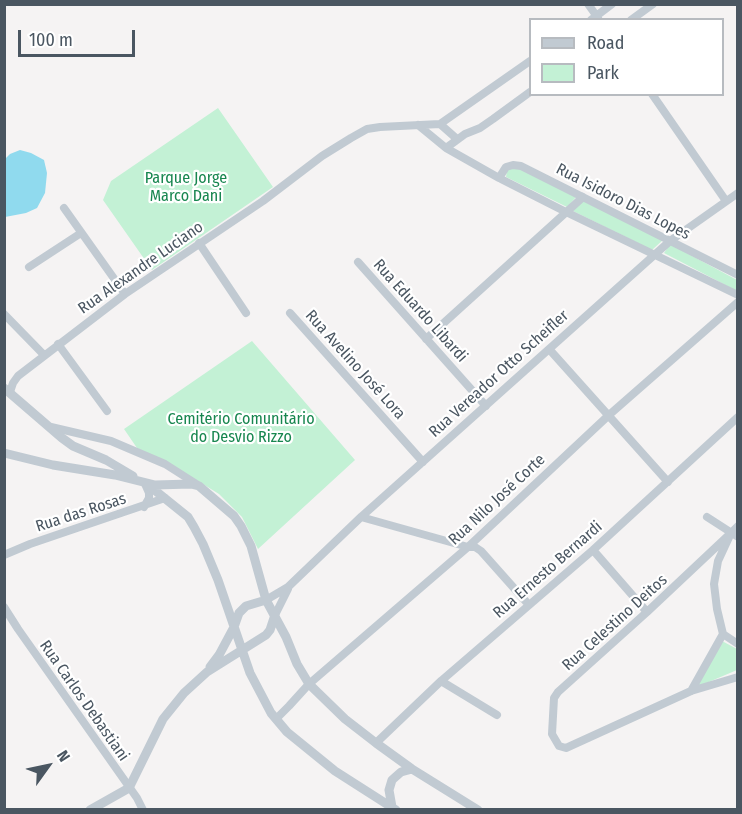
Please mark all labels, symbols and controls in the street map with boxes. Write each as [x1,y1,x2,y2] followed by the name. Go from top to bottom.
[21,18,138,56] scale bar
[529,18,724,96] legend
[29,29,73,51] text: 100 m
[587,32,624,54] text: Road
[587,62,619,84] text: Park
[553,160,693,244] street label: Rua Isidoro Dias Lopes
[145,169,227,207] park label: Parque Jorge Marco Dani
[75,218,207,318] street label: Rua Alexandre Luciano
[369,256,471,366] street label: Rua Eduardo Libardi
[301,306,409,424] street label: Rua Avelino José Lora
[425,306,573,442] street label: Rua Vereador Otto Scheifler
[167,410,315,448] park label: Cemitério Comunitário do Desvio Rizzo
[445,450,549,550] street label: Rua Nilo José Corte
[33,489,129,537] street label: Rua das Rosas
[490,517,606,623] street label: Rua Ernesto Bernardi
[559,571,671,675] street label: Rua Celestino Deitos
[35,637,133,765] street label: Rua Carlos Debastiani
[18,736,78,796] north arrow
[53,747,74,765] text: N

